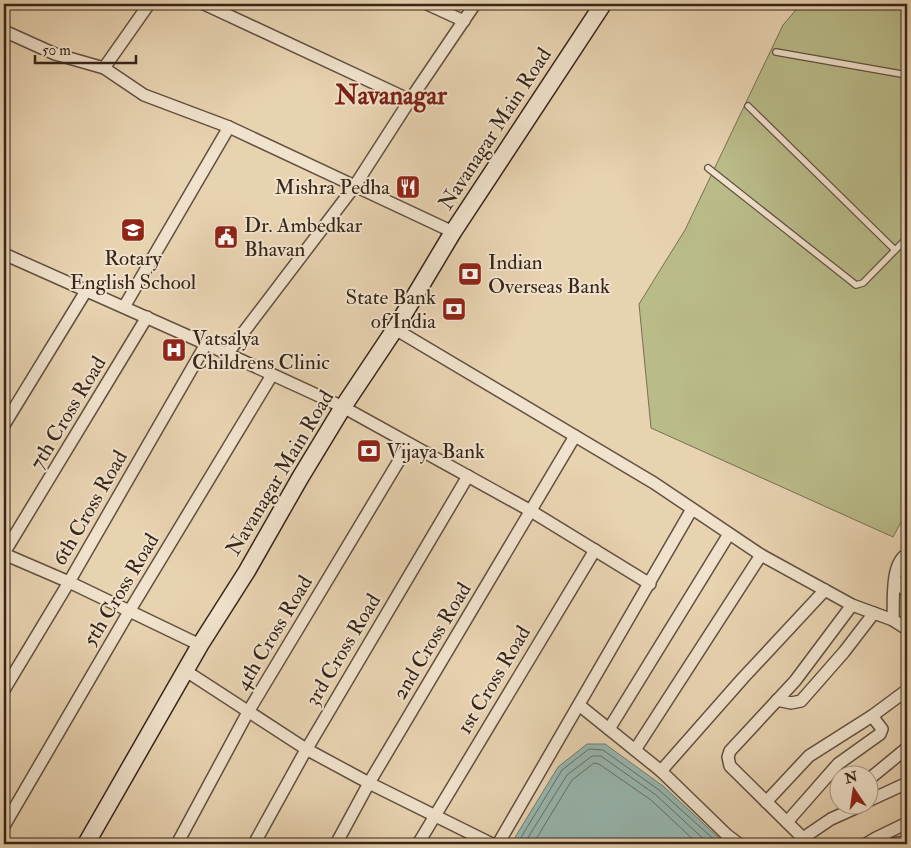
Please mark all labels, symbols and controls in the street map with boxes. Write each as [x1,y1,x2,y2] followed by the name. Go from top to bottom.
[35,32,136,64] scale bar
[42,41,71,60] text: 50 m
[432,42,558,215] street label: Navanagar Main Road
[334,80,447,113] district label: Navanagar
[275,174,390,201] place label: Mishra Pedha
[395,174,421,200] restaurant icon: Mishra Pedha
[244,212,363,263] place label: Dr. Ambedkar Bhavan
[120,217,146,243] school or university icon: Rotary English School
[213,224,239,250] public building icon: Dr. Ambedkar Bhavan
[70,245,197,296] place label: Rotary English School
[488,249,610,300] place label: Indian Overseas Bank
[457,261,483,287] bank icon: Indian Overseas Bank
[346,284,436,335] place label: State Bank of India
[441,296,467,322] bank icon: State Bank of India
[192,325,330,376] place label: Vatsalya Childrens Clinic
[161,337,187,363] hospital icon: Vatsalya Childrens Clinic
[24,351,113,475] street label: 7th Cross Road
[220,385,340,561] street label: Navanagar Main Road
[356,438,382,464] bank icon: Vijaya Bank
[386,438,485,465] place label: Vijaya Bank
[46,445,134,570] street label: 6th Cross Road
[77,528,166,651] street label: 5th Cross Road
[229,570,319,695] street label: 4th Cross Road
[386,577,478,704] street label: 2nd Cross Road
[299,588,387,711] street label: 3rd Cross Road
[451,620,537,739] street label: 1st Cross Road
[828,766,878,816] north arrow
[842,768,860,788] text: N

